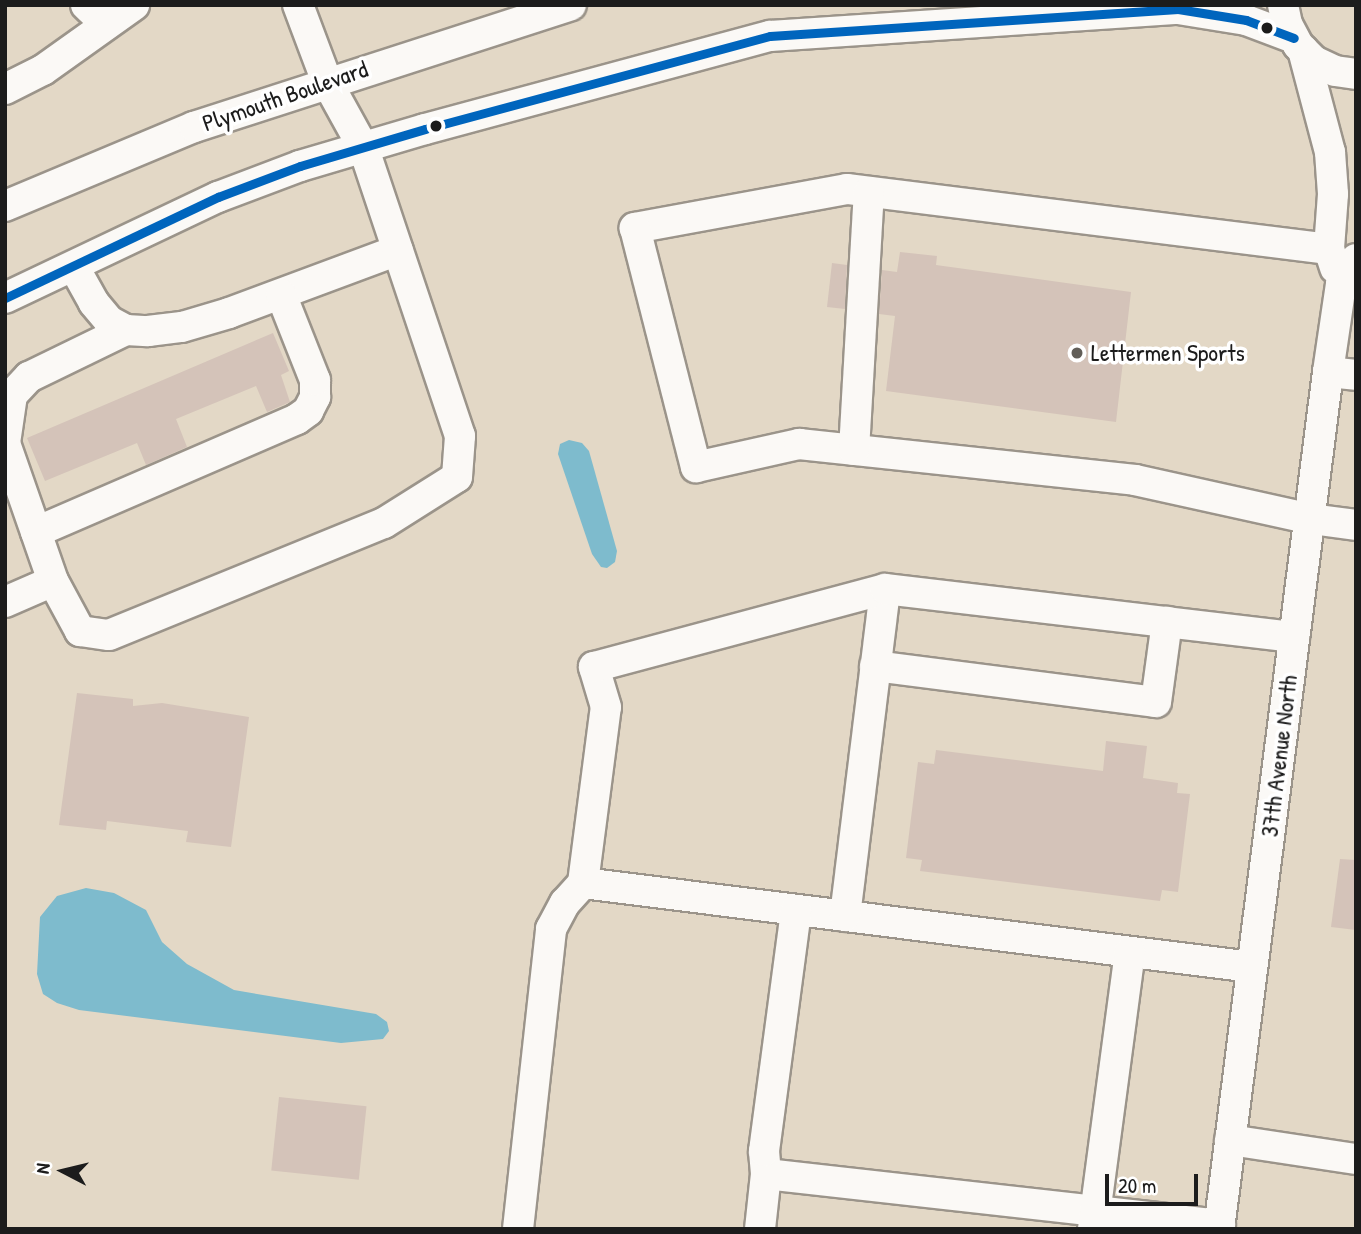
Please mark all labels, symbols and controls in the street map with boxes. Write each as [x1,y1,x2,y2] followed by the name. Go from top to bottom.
[1260,21,1274,35] unlabelled marker
[199,54,371,138] street label: Plymouth Boulevard
[429,119,443,133] unlabelled marker
[1091,339,1245,367] place label: Lettermen Sports
[1069,345,1085,361] marker: Lettermen Sports
[1255,673,1303,839] street label: 37th Avenue North
[28,1136,98,1206] north arrow
[1109,1160,1202,1204] scale bar
[29,1162,56,1175] text: N
[1118,1171,1156,1200] text: 20 m

